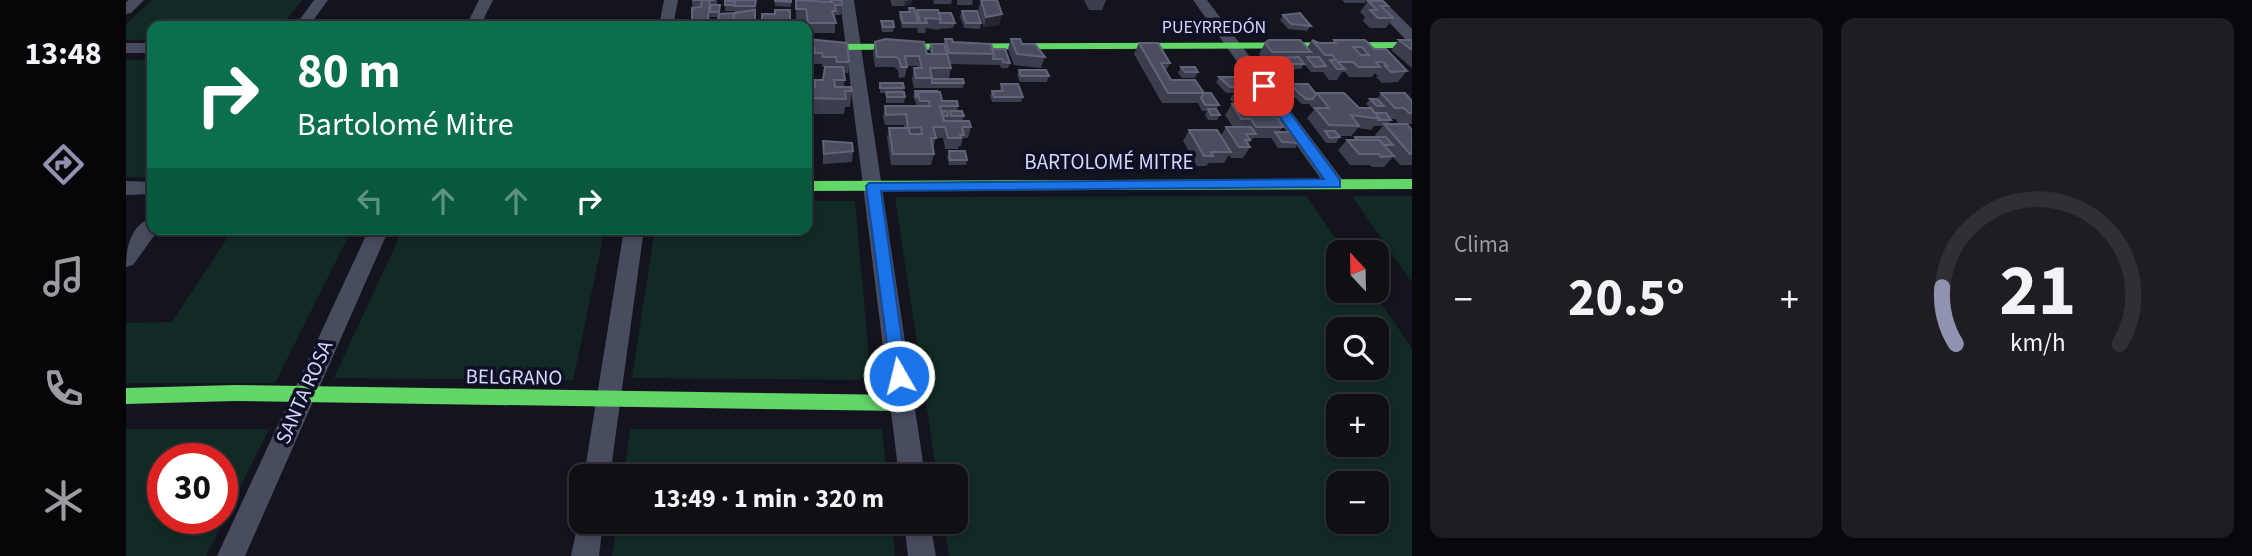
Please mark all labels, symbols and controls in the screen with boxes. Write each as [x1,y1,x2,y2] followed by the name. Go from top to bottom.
[1162,15,1266,40] street label: PUEYRREDÓN
[24,31,102,77] text: 13:48
[297,37,401,107] text: 80 m
[182,49,273,140] icon: right
[1234,56,1294,116] pin
[1245,67,1283,105] icon: arrive
[297,102,514,148] text: Bartolomé Mitre
[39,140,88,189] icon: directions
[1024,147,1194,177] street label: BARTOLOMÉ MITRE
[351,182,389,220] icon: left
[424,182,462,220] icon: ahead
[497,182,535,220] icon: ahead
[570,182,608,220] icon: right
[1454,228,1509,261] text: Clima
[1999,239,2076,343] text: 21
[1326,240,1390,303] north arrow
[1326,240,1389,534] map controls
[39,252,88,301] icon: music
[1568,262,1685,336] text: 20.5°
[1454,273,1473,327] text: −
[1780,273,1799,327] text: +
[1326,317,1389,380] button: search
[2010,325,2065,361] text: km/h
[268,335,340,449] street label: SANTA ROSA
[862,339,936,413] position arrow
[465,361,563,393] street label: BELGRANO
[39,364,88,413] icon: phone
[1326,394,1389,457] button: +
[147,443,238,534] speed limit sign: 30
[1326,471,1389,534] button: −
[39,476,88,525] icon: climate
[653,480,884,517] text: 13:49 · 1 min · 320 m

